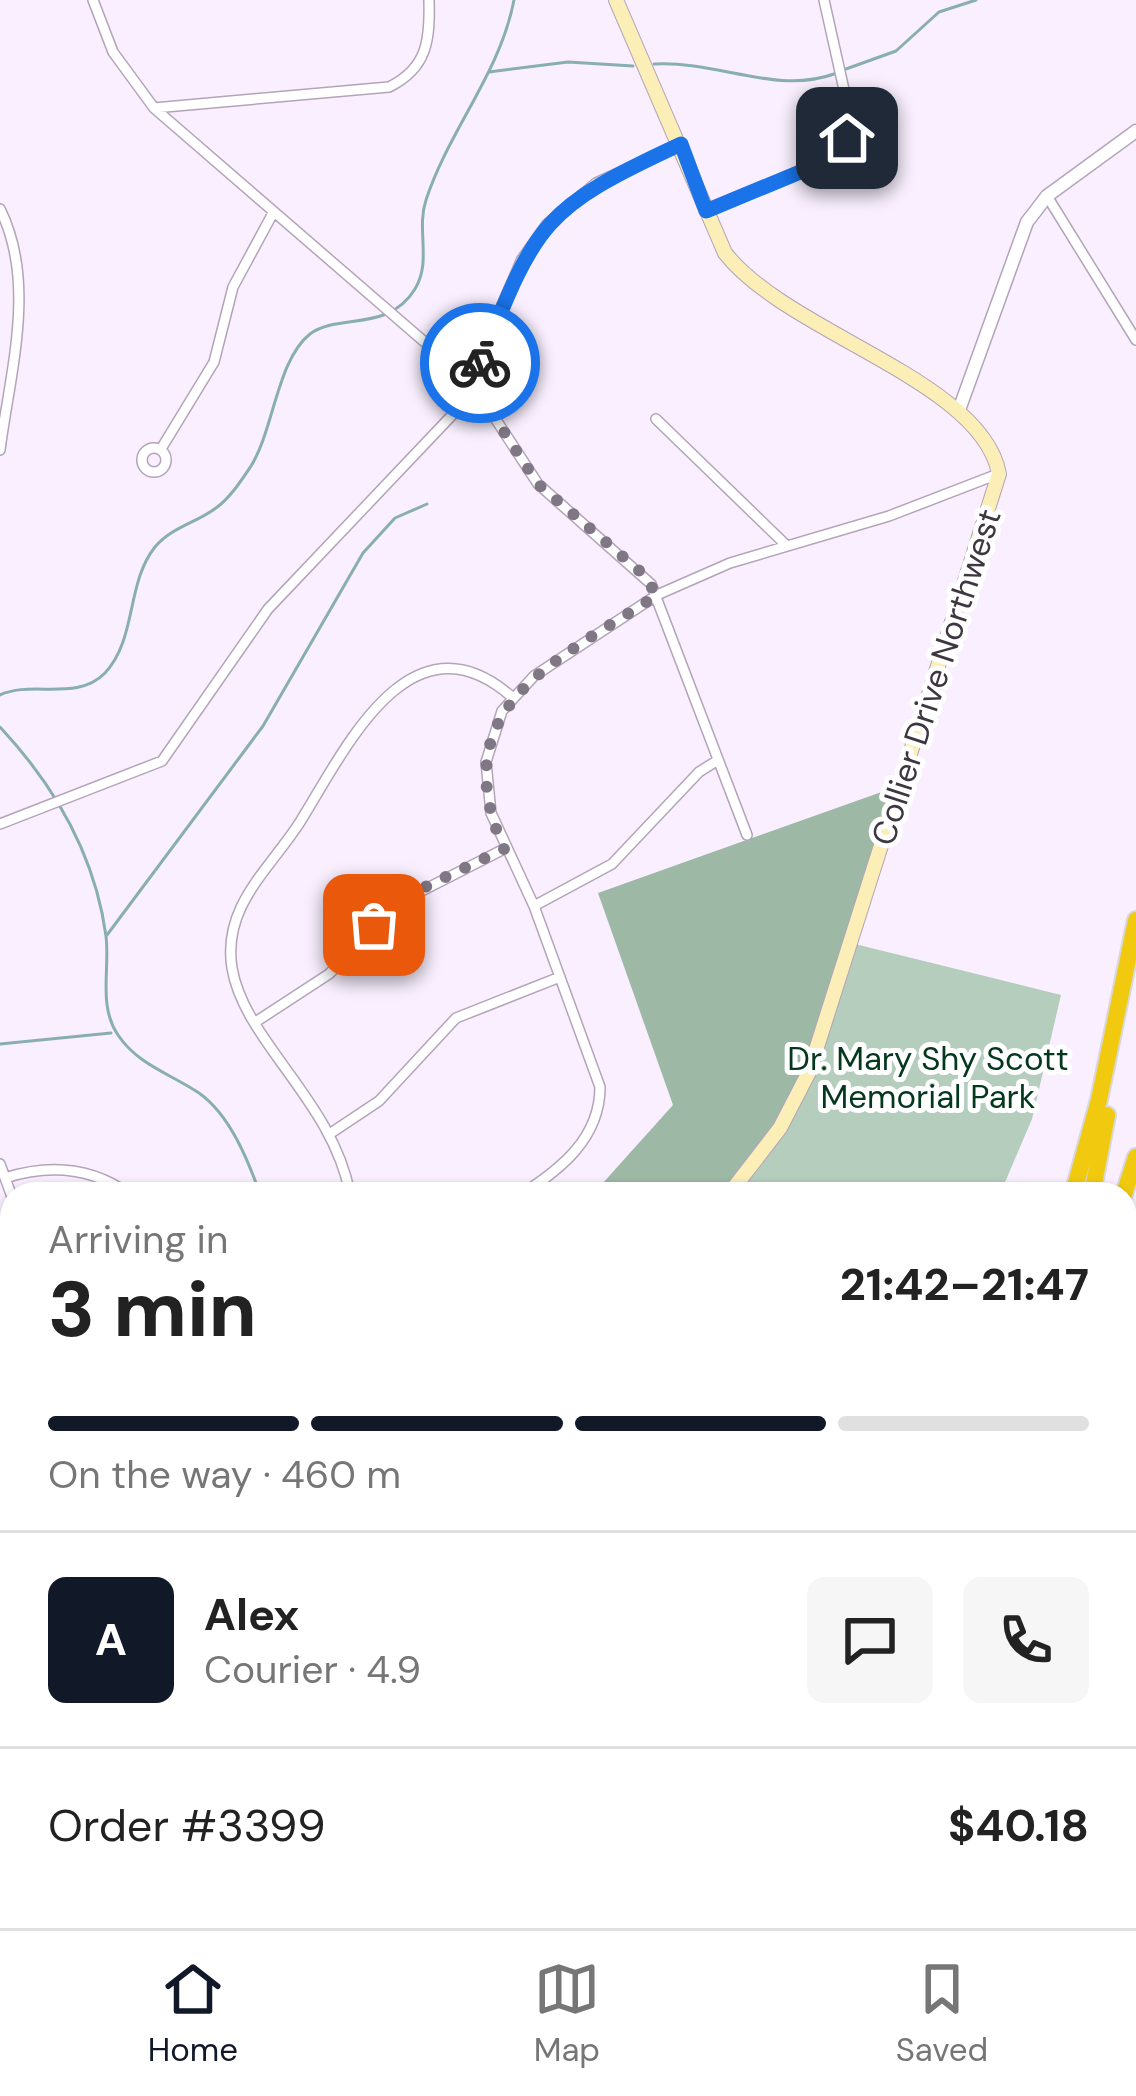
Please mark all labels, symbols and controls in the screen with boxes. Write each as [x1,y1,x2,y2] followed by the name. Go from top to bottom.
[796,87,898,189] pin
[814,105,880,171] icon: home
[420,303,540,423] courier
[447,330,513,396] icon: bike
[861,503,1011,851] street label: Collier Drive Northwest
[323,874,425,976] pin
[341,892,407,958] icon: bag
[787,1037,1069,1118] park label: Dr. Mary Shy Scott Memorial Park
[48,1214,228,1265] text: Arriving in
[840,1255,1089,1314] text: 21:42–21:47
[48,1259,257,1360] text: 3 min
[48,1449,401,1500] text: On the way · 460 m
[807,1577,933,1703] button: chat
[963,1577,1089,1703] button: phone
[204,1585,299,1644] text: Alex
[95,1610,127,1669] text: A
[204,1644,421,1695] text: Courier · 4.9
[48,1796,326,1855] text: Order #3399
[948,1796,1089,1855] text: $40.18
[148,1956,238,2071] tab: Home
[534,1956,600,2071] tab: Map
[896,1956,988,2071] tab: Saved

